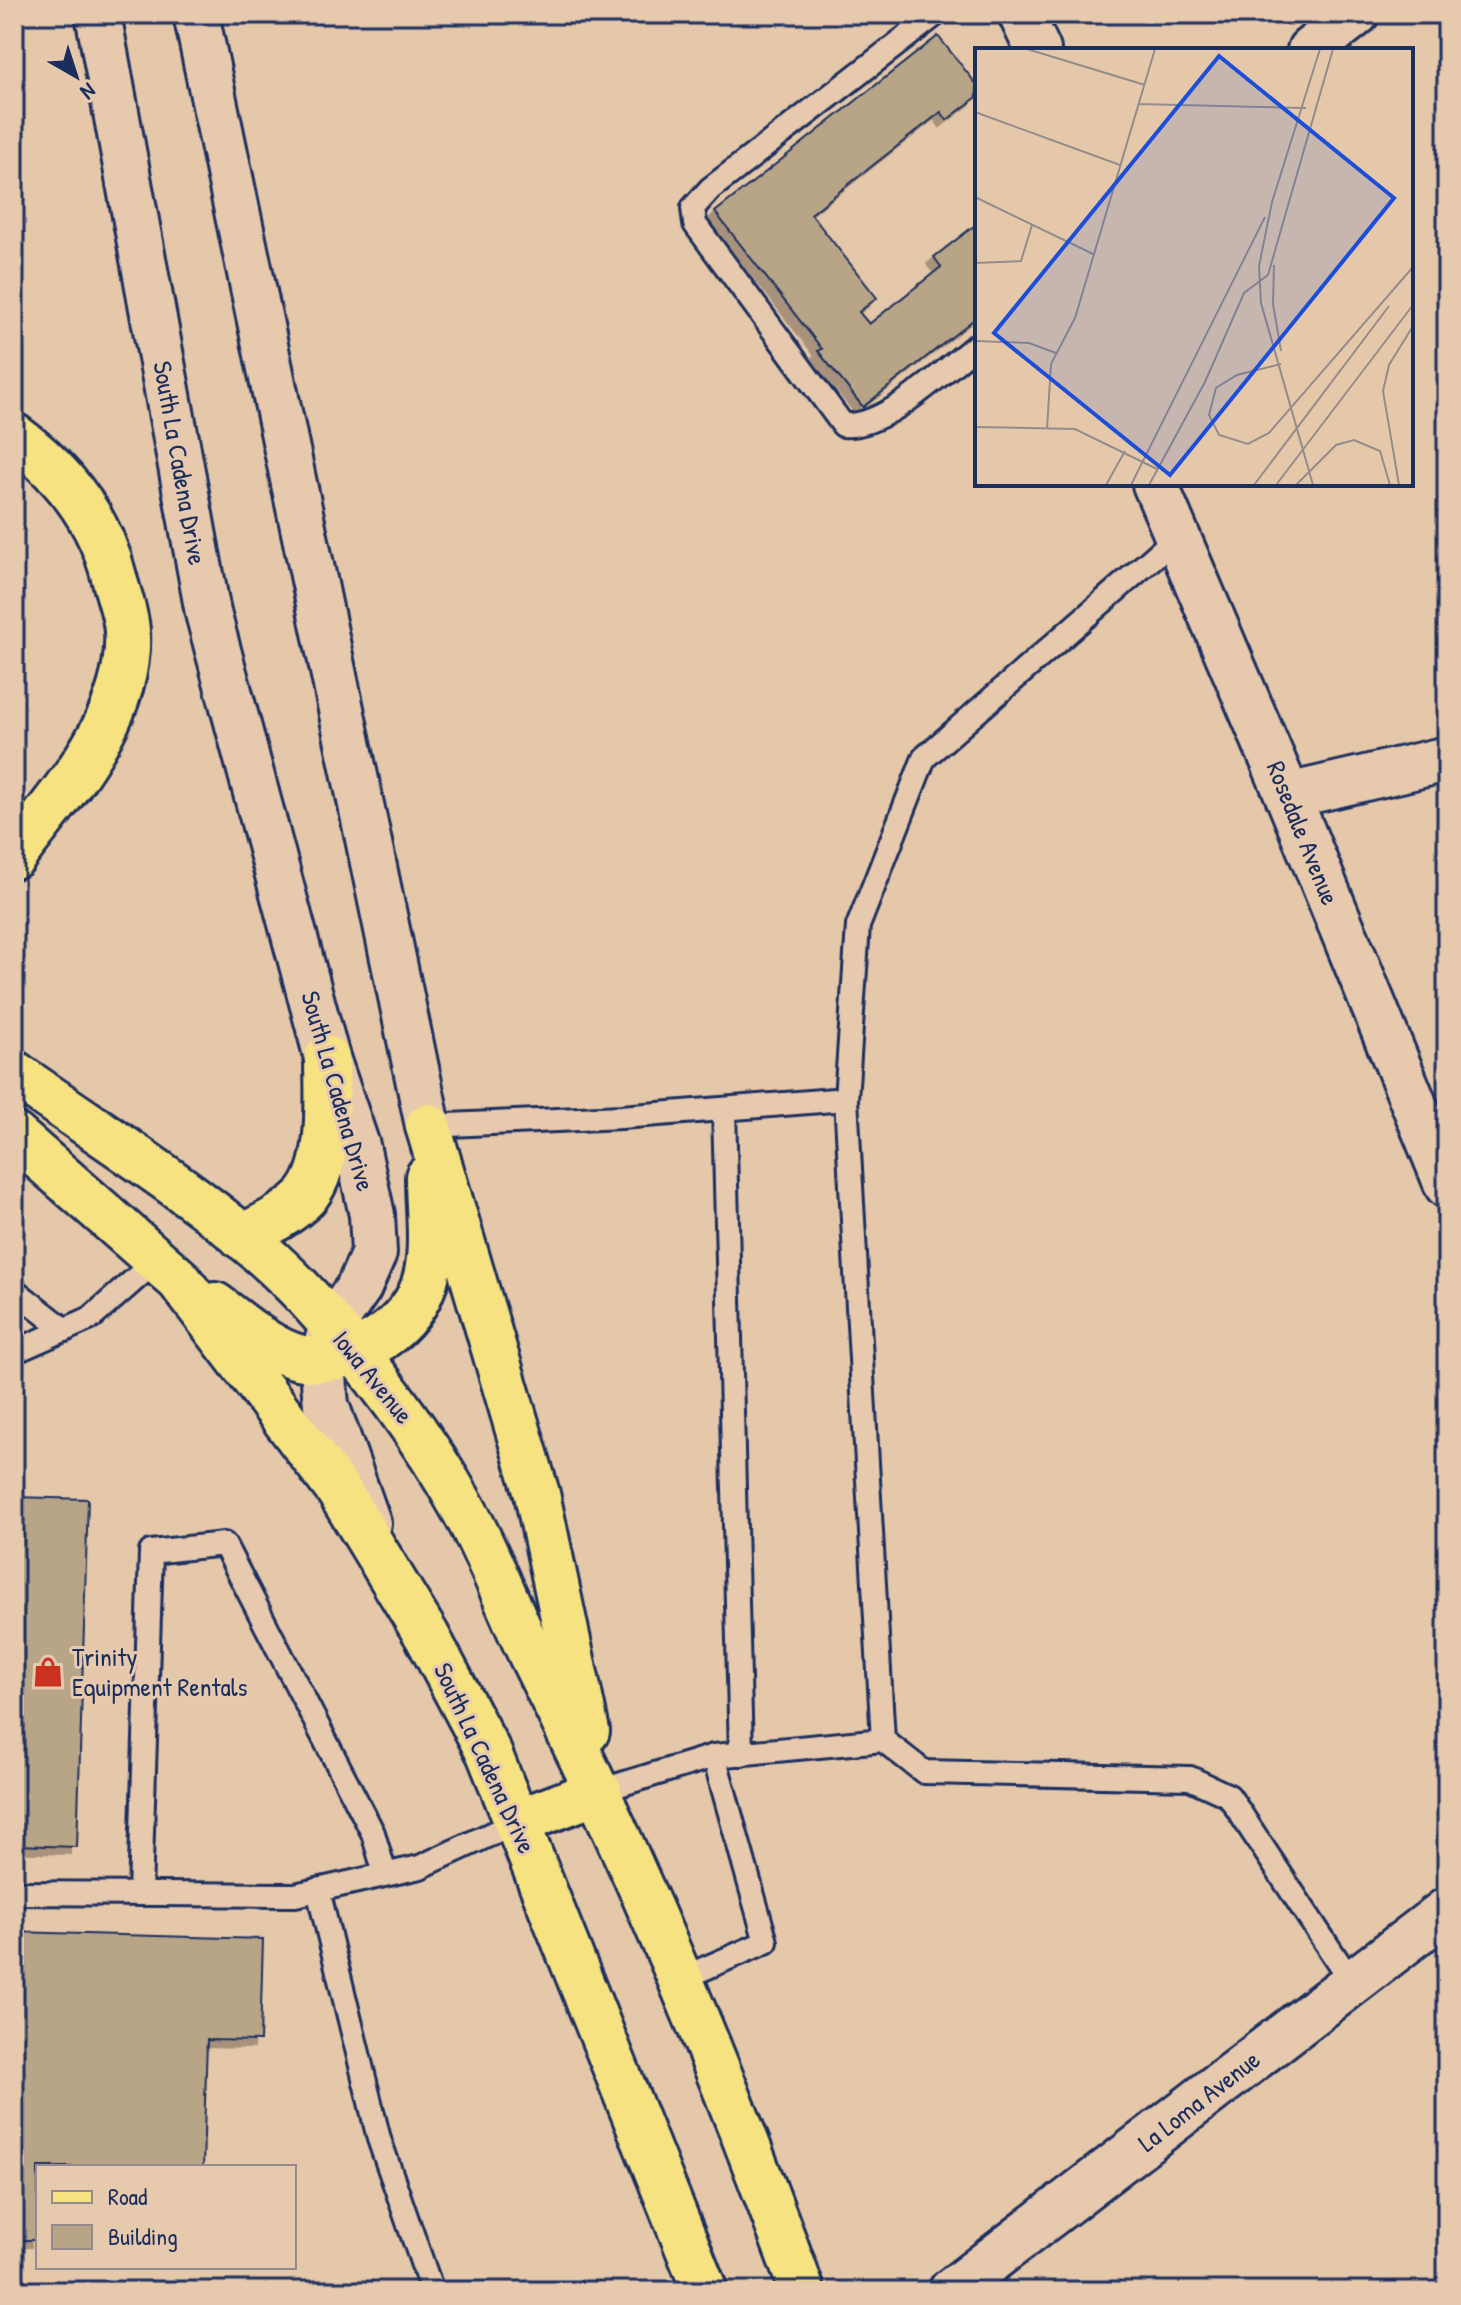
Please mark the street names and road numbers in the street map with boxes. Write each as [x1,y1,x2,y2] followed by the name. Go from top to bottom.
[145,358,216,568] street label: South La Cadena Drive
[1259,756,1348,910] street label: Rosedale Avenue
[293,987,384,1195] street label: South La Cadena Drive
[325,1323,422,1431] street label: Iowa Avenue
[426,1657,545,1859] street label: South La Cadena Drive
[1130,2042,1267,2159] street label: La Loma Avenue

